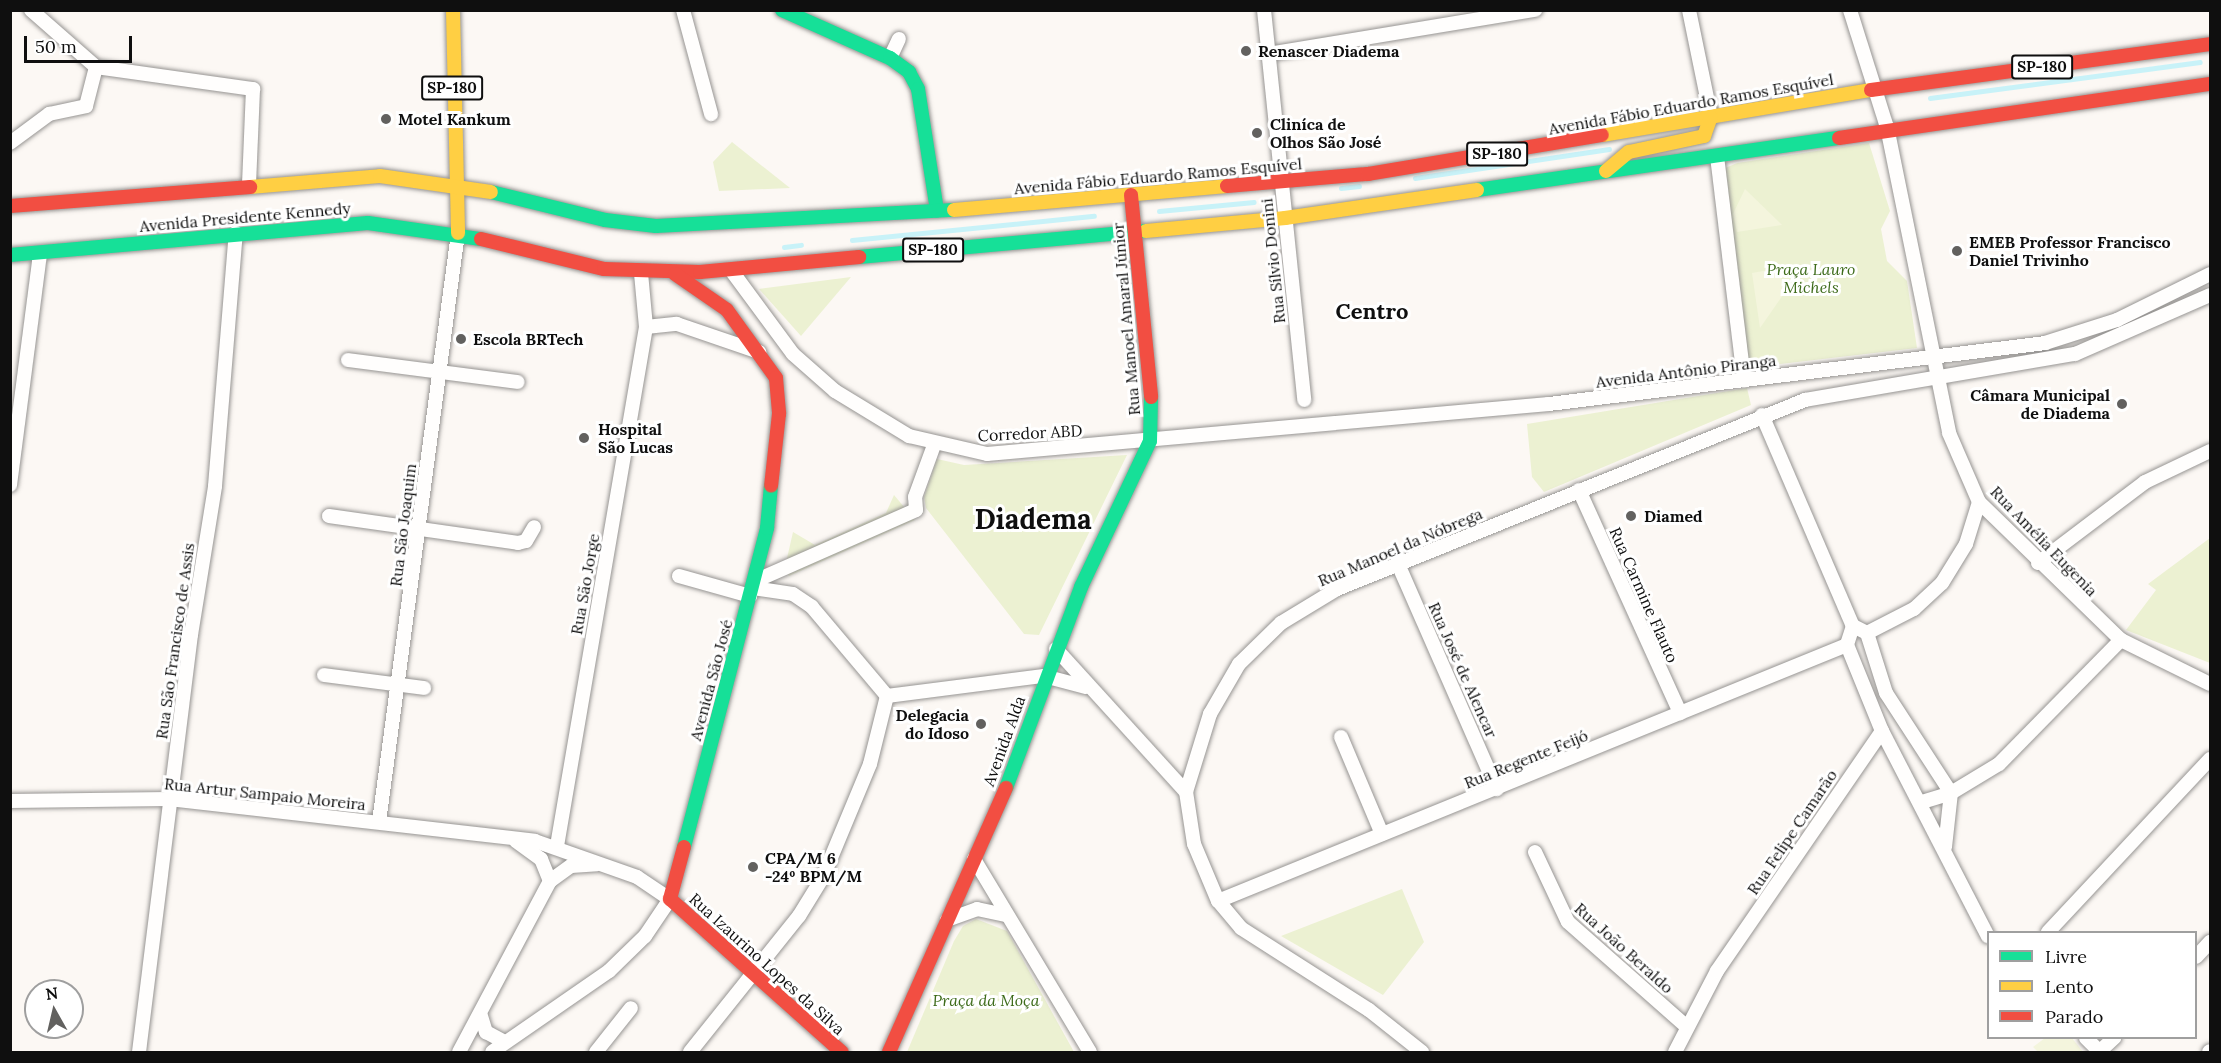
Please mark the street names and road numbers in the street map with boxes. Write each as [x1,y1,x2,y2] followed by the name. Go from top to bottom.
[2010,55,2074,79] road number: SP-180
[1547,69,1835,139] street label: Avenida Fábio Eduardo Ramos Esquível
[420,76,484,100] road number: SP-180
[1466,142,1528,166] road number: SP-180
[1013,154,1303,198] street label: Avenida Fábio Eduardo Ramos Esquível
[139,198,351,236] street label: Avenida Presidente Kennedy
[1257,198,1289,324] street label: Rua Sílvio Donini
[1108,222,1144,416] street label: Rua Manoel Amaral Júnior
[902,238,964,262] road number: SP-180
[1595,350,1777,392] street label: Avenida Antônio Piranga
[977,421,1083,445] street label: Corredor ABD
[386,462,420,588] street label: Rua São Joaquim
[1987,482,2101,600] street label: Rua Amélia Eugenia
[1315,504,1485,590] street label: Rua Manoel da Nóbrega
[1605,524,1683,666] street label: Rua Carmine Flauto
[567,532,603,636] street label: Rua São Jorge
[152,542,198,740] street label: Rua São Francisco de Assis
[1424,599,1502,741] street label: Rua José de Alencar
[686,617,736,743] street label: Avenida São José
[979,693,1029,789] street label: Avenida Alda
[1461,725,1591,793] street label: Rua Regente Feijó
[1743,766,1841,898] street label: Rua Felipe Camarão
[163,774,367,814] street label: Rua Artur Sampaio Moreira
[685,889,849,1039] street label: Rua Izaurino Lopes da Silva
[1571,899,1677,997] street label: Rua João Beraldo

